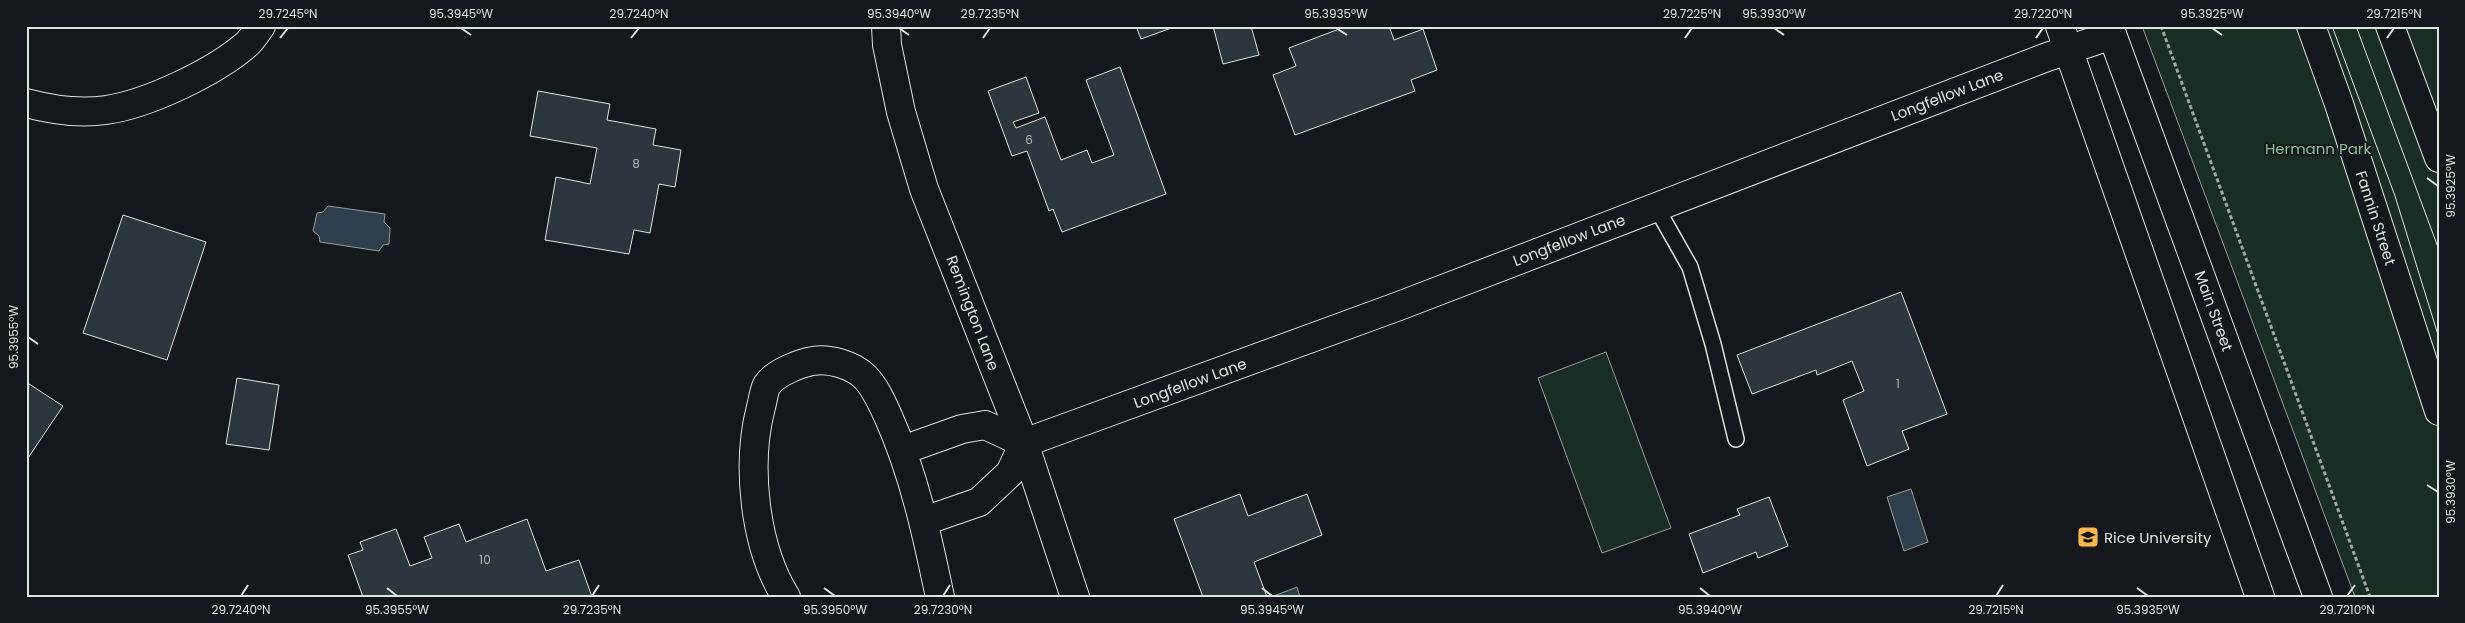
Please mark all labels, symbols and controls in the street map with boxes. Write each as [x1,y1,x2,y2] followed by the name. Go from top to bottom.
[259,5,317,22] text: 29.7245°N
[429,5,493,22] text: 95.3945°W
[610,5,668,22] text: 29.7240°N
[867,5,931,22] text: 95.3940°W
[961,5,1019,22] text: 29.7235°N
[1304,5,1368,22] text: 95.3935°W
[1663,5,1721,22] text: 29.7225°N
[1742,5,1806,22] text: 95.3930°W
[2014,5,2072,22] text: 29.7220°N
[2180,5,2244,22] text: 95.3925°W
[2366,5,2422,22] text: 29.7215°N
[1888,64,2006,126] street label: Longfellow Lane
[1025,131,1033,148] house number: 6
[2265,138,2371,159] park label: Hermann Park
[2442,154,2459,218] text: 95.3925°W
[632,155,640,172] house number: 8
[2351,168,2401,268] street label: Fannin Street
[1510,209,1628,271] street label: Longfellow Lane
[941,253,1005,373] street label: Remington Lane
[2190,268,2238,354] street label: Main Street
[5,305,22,369] text: 95.3955°W
[1131,353,1249,413] street label: Longfellow Lane
[1896,375,1900,392] house number: 1
[2442,460,2459,524] text: 95.3930°W
[2076,525,2100,549] school or university icon: Rice University
[2104,527,2212,548] place label: Rice University
[479,551,491,568] house number: 10
[212,601,270,618] text: 29.7240°N
[365,601,429,618] text: 95.3955°W
[563,601,621,618] text: 29.7235°N
[803,601,867,618] text: 95.3950°W
[914,601,972,618] text: 29.7230°N
[1240,601,1304,618] text: 95.3945°W
[1678,601,1742,618] text: 95.3940°W
[1968,601,2024,618] text: 29.7215°N
[2116,601,2180,618] text: 95.3935°W
[2319,601,2375,618] text: 29.7210°N

